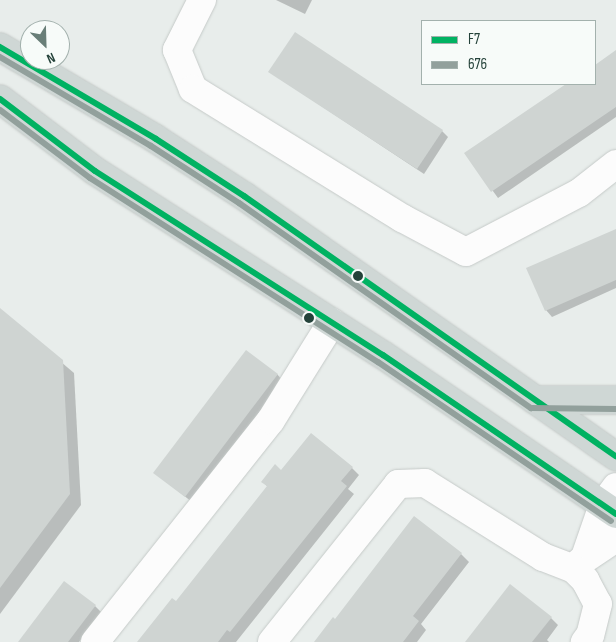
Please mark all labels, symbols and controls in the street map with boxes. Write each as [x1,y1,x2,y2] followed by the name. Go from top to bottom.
[20,20,70,70] north arrow
[421,20,596,85] legend
[468,30,480,49] text: F7
[44,49,58,68] text: N
[468,55,487,74] text: 676
[353,271,363,281] unlabelled marker
[304,313,314,323] unlabelled marker

